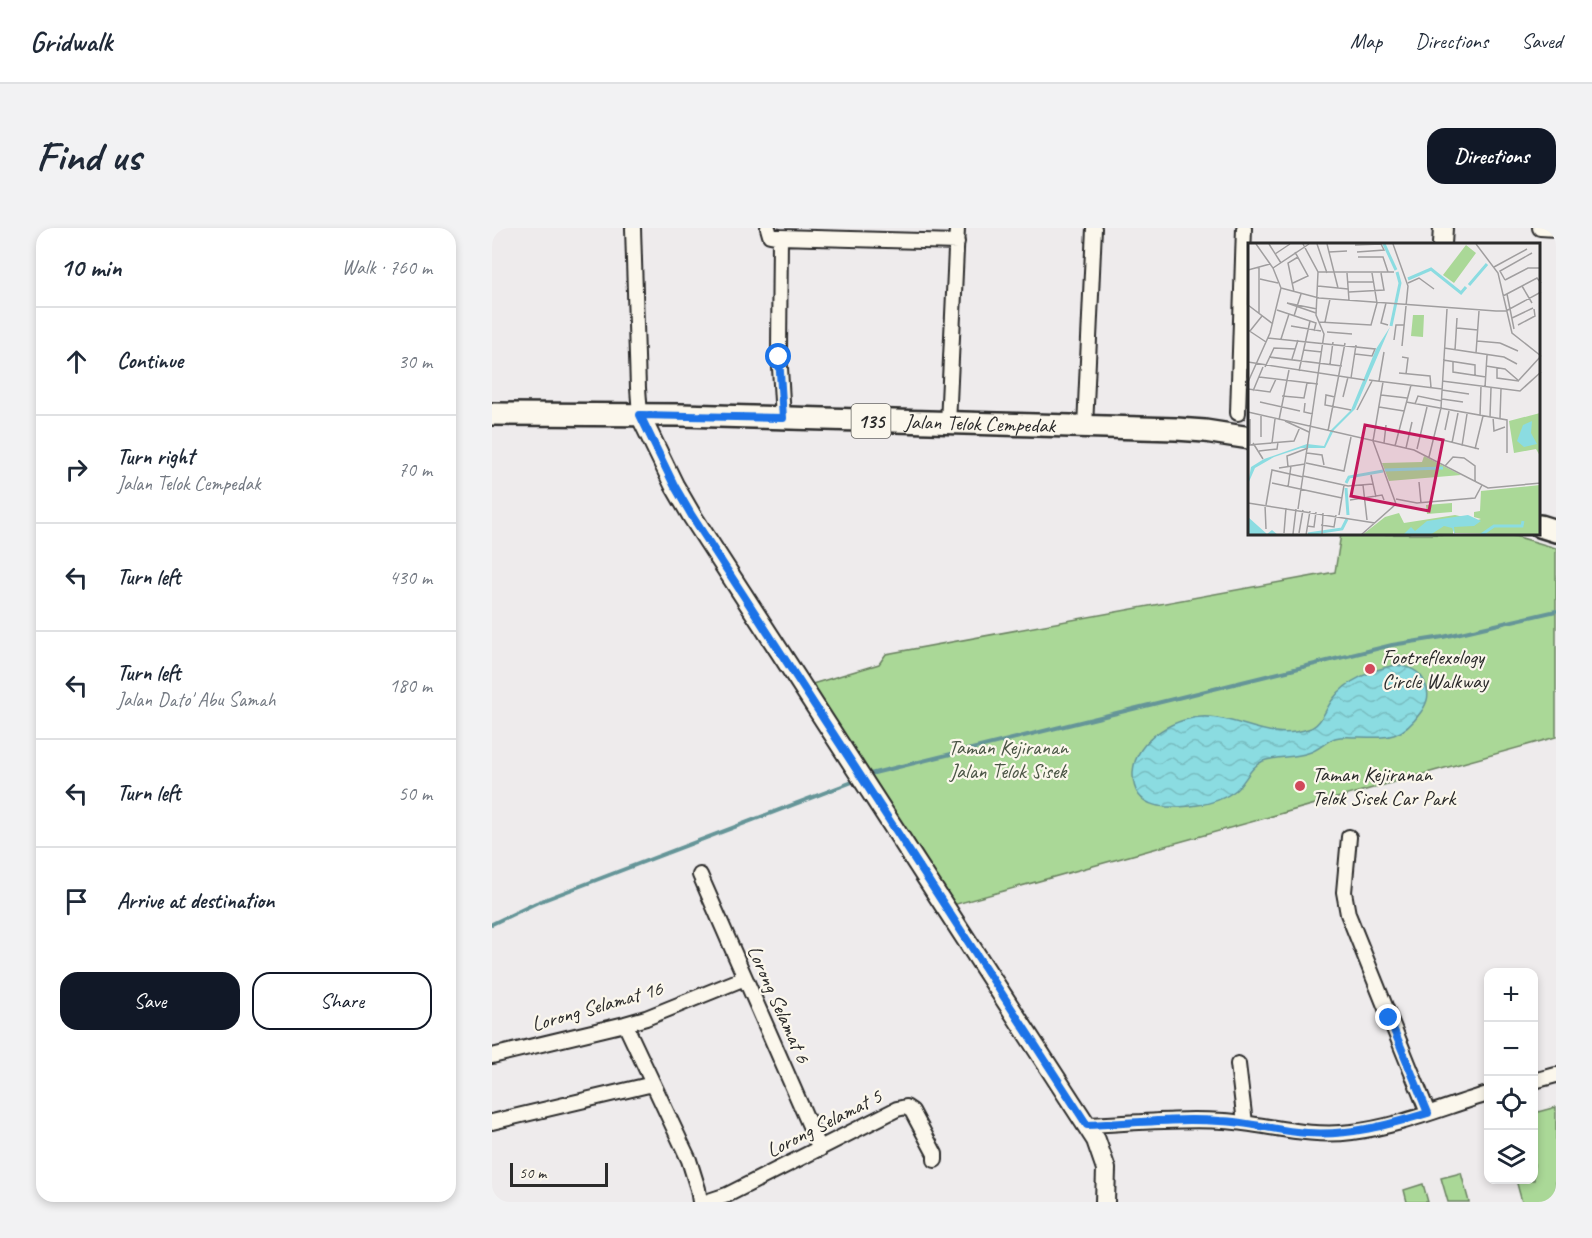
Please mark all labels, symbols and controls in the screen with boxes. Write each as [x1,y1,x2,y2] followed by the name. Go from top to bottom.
[30,24,112,59] text: Gridwalk
[1350,28,1382,54] text: Map
[1415,28,1488,54] text: Directions
[1521,28,1562,54] text: Saved
[1427,128,1556,184] button: Directions
[36,130,141,183] text: Find us
[1248,243,1541,536] inset map
[60,251,122,284] text: 10 min
[342,255,432,280] text: Walk · 760 m
[765,343,791,369] route start
[60,345,93,378] icon: ahead
[117,347,183,375] text: Continue
[398,349,432,374] text: 30 m
[852,404,890,438] road number: 135
[903,408,1057,439] street label: Jalan Telok Cempedak
[117,443,194,471] text: Turn right
[60,453,93,486] icon: right
[398,457,432,482] text: 70 m
[117,471,260,496] text: Jalan Telok Cempedak
[60,561,93,594] icon: left
[117,563,181,591] text: Turn left
[389,565,432,590] text: 430 m
[1382,644,1490,694] place label: Footreflexology Circle Walkway
[117,659,181,687] text: Turn left
[1363,662,1377,676] marker: Footreflexology Circle Walkway
[60,669,93,702] icon: left
[389,673,432,698] text: 180 m
[117,687,276,712] text: Jalan Dato' Abu Samah
[948,734,1069,784] park label: Taman Kejiranan Jalan Telok Sisek
[1312,761,1458,811] place label: Taman Kejiranan Telok Sisek Car Park
[60,777,93,810] icon: left
[117,779,181,807] text: Turn left
[1293,779,1307,793] marker: Taman Kejiranan Telok Sisek Car Park
[398,781,432,806] text: 50 m
[60,885,93,918] icon: arrive
[117,887,274,915] text: Arrive at destination
[742,941,817,1067] street label: Lorong Selamat 6
[1484,968,1538,1184] map controls
[1484,968,1538,1022] button: +
[60,972,240,1030] button: Save
[252,972,432,1030] button: Share
[528,975,666,1037] street label: Lorong Selamat 16
[1375,1004,1401,1030] route end
[1484,1022,1538,1076] button: −
[1484,1076,1538,1130] button: locate
[762,1082,887,1163] street label: Lorong Selamat 5
[1484,1130,1538,1184] button: layers
[510,1160,608,1188] scale bar
[519,1163,546,1183] text: 50 m

